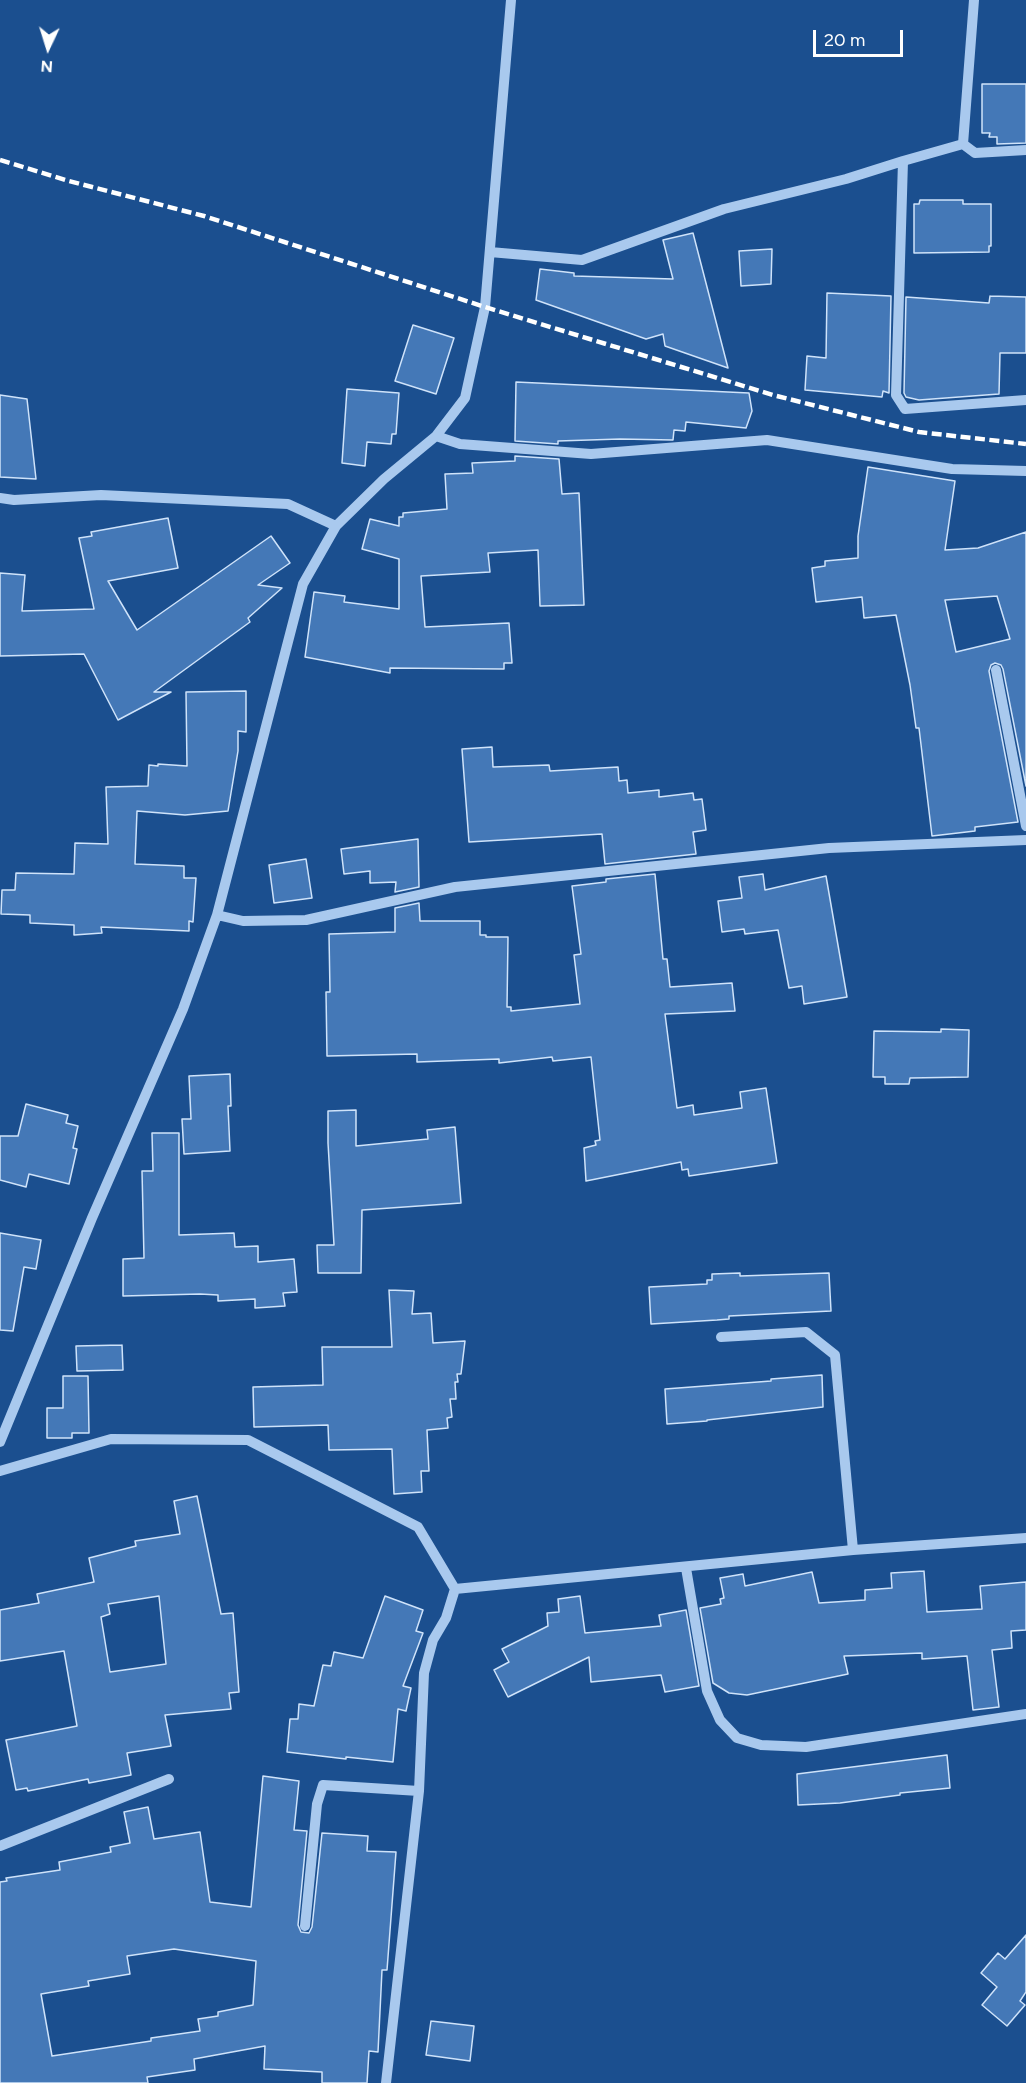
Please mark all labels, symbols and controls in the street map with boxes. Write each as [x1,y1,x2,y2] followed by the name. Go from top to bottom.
[18,18,78,78] north arrow
[816,18,906,56] scale bar
[824,29,865,51] text: 20 m
[40,57,54,76] text: N

